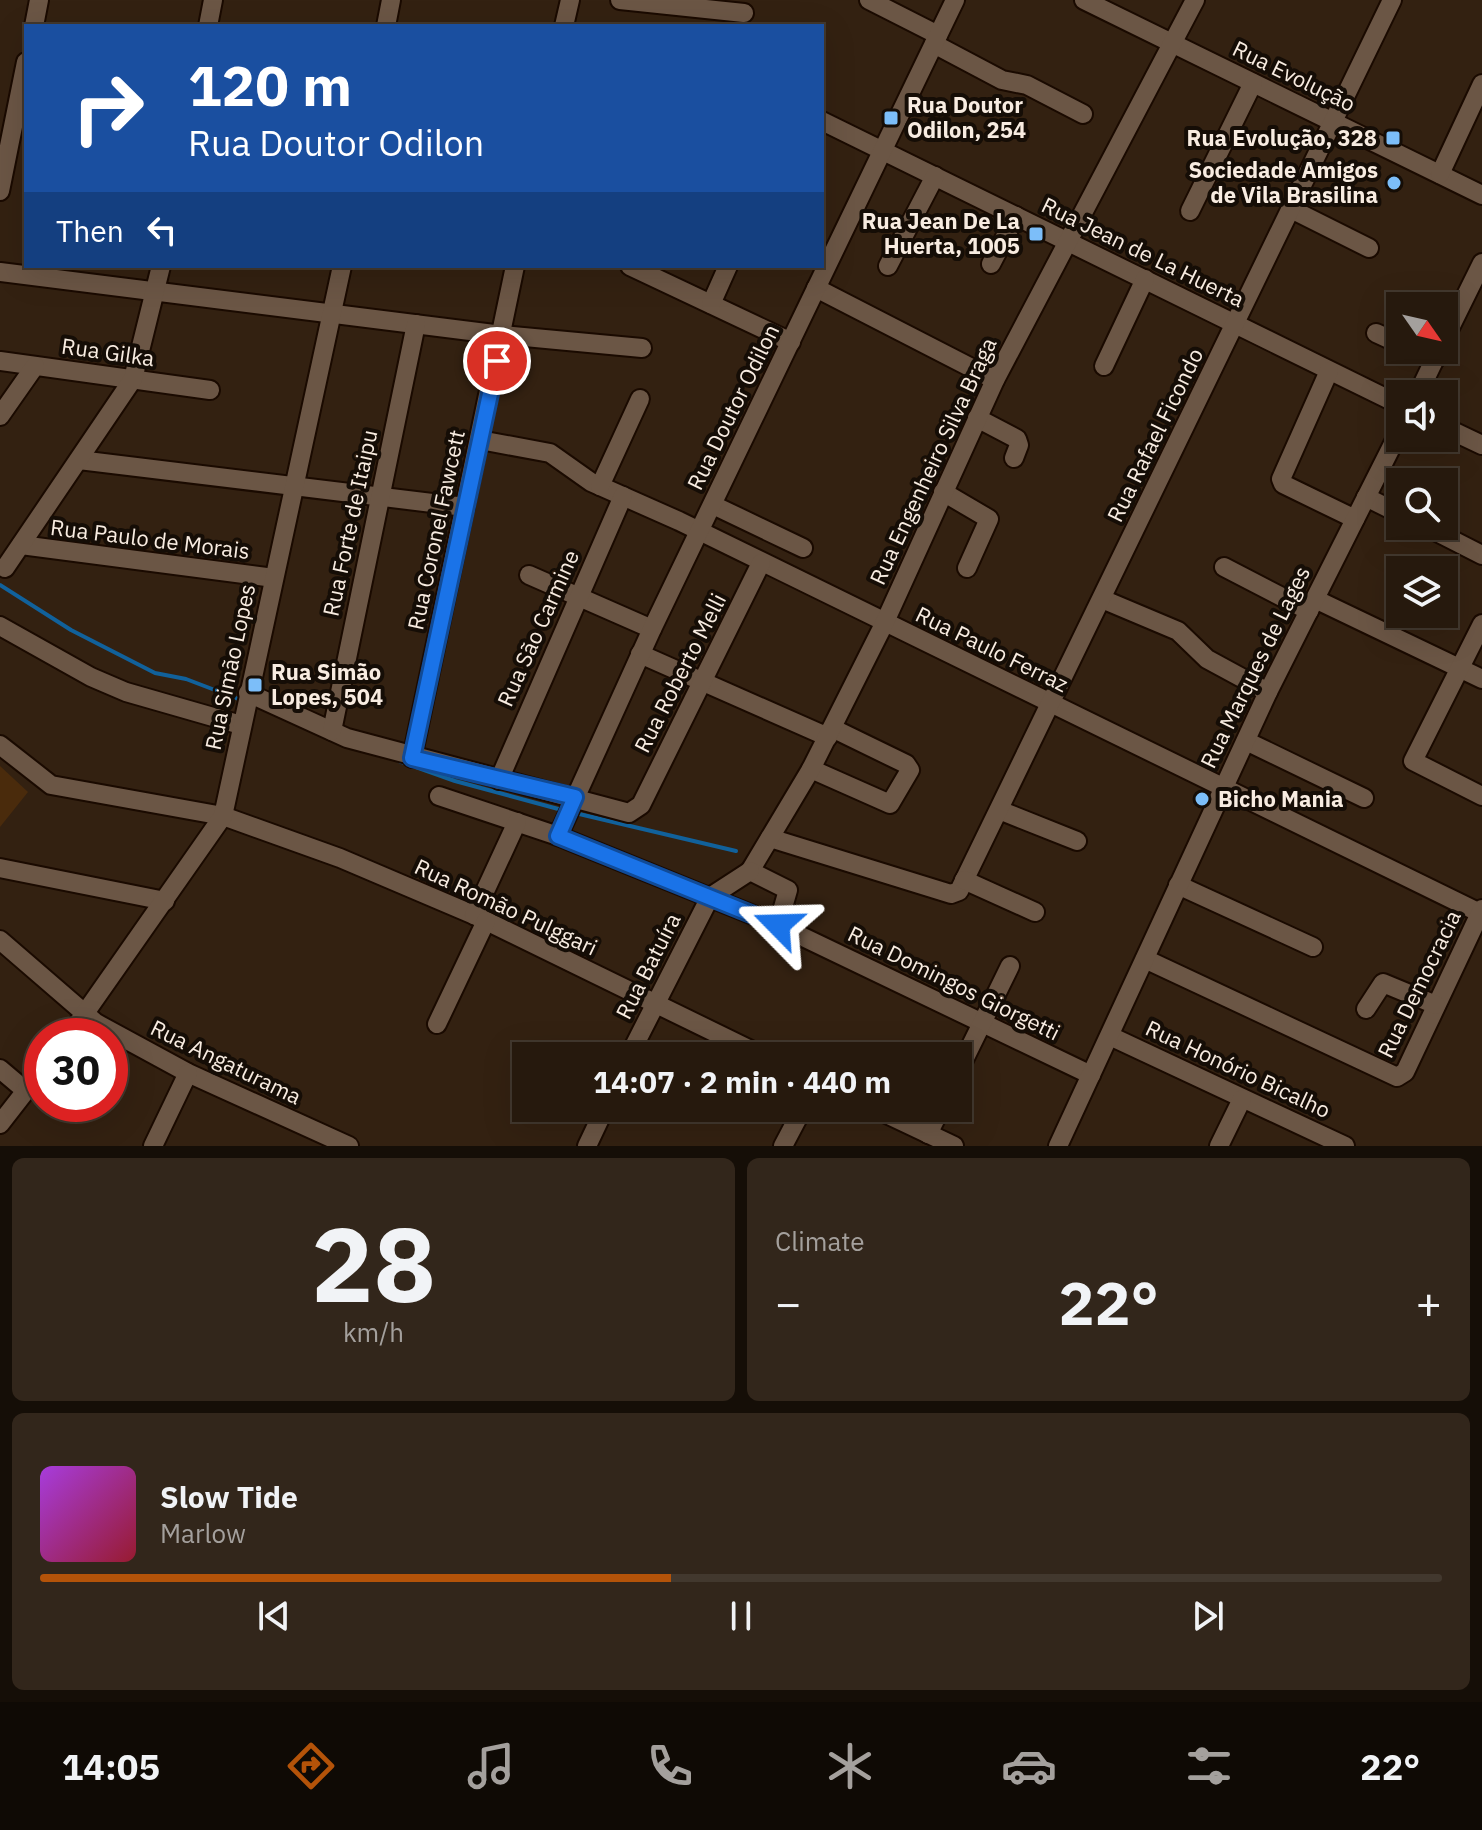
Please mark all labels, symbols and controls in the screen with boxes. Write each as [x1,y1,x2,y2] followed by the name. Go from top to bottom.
[1228,33,1360,118] street label: Rua Evolução
[188,49,352,121] text: 120 m
[56,56,160,160] icon: right
[907,90,1026,144] place label: Rua Doutor Odilon, 254
[882,109,900,127] marker: Rua Doutor Odilon, 254
[188,119,484,166] text: Rua Doutor Odilon
[1187,123,1377,152] place label: Rua Evolução, 328
[1384,129,1402,147] marker: Rua Evolução, 328
[1188,155,1378,209] place label: Sociedade Amigos de Vila Brasilina
[1385,174,1403,192] marker: Sociedade Amigos de Vila Brasilina
[1037,190,1250,313] street label: Rua Jean de La Huerta
[862,206,1020,260] place label: Rua Jean De La Huerta, 1005
[140,208,184,252] icon: left
[56,211,124,250] text: Then
[1027,225,1045,243] marker: Rua Jean De La Huerta, 1005
[1386,292,1458,364] north arrow
[1386,292,1458,628] map controls
[680,319,785,494] street label: Rua Doutor Odilon
[463,327,531,395] pin
[60,331,157,372] street label: Rua Gilka
[862,332,1003,589] street label: Rua Engenheiro Silva Braga
[475,339,519,383] icon: arrive
[1100,343,1209,526] street label: Rua Rafael Ficondo
[1386,380,1458,452] button: sound
[316,427,383,619] street label: Rua Forte de Itaipu
[400,427,471,633] street label: Rua Coronel Fawcett
[1386,468,1458,540] button: search
[49,512,251,565] street label: Rua Paulo de Morais
[490,545,585,711] street label: Rua São Carmine
[1386,556,1458,628] button: layers
[1193,561,1316,773] street label: Rua Marques de Lages
[198,581,261,753] street label: Rua Simão Lopes
[627,588,732,757] street label: Rua Roberto Melli
[911,599,1073,698] street label: Rua Paulo Ferraz
[271,657,383,711] place label: Rua Simão Lopes, 504
[246,676,264,694] marker: Rua Simão Lopes, 504
[1218,784,1344,813] place label: Bicho Mania
[1193,790,1211,808] marker: Bicho Mania
[410,851,602,962] street label: Rua Romão Pulggari
[736,883,820,967] position arrow
[1370,905,1467,1062] street label: Rua Democracia
[609,908,687,1024] street label: Rua Batuíra
[843,919,1065,1047] street label: Rua Domingos Giorgetti
[146,1012,307,1111] street label: Rua Angaturama
[1141,1013,1335,1124] street label: Rua Honório Bicalho
[24,1018,128,1122] speed limit sign: 30
[593,1062,891,1101] text: 14:07 · 2 min · 440 m
[311,1195,436,1331] text: 28
[775,1224,865,1258] text: Climate
[1058,1263,1159,1342] text: 22°
[775,1274,801,1331] text: −
[1416,1274,1442,1331] text: +
[343,1315,404,1349] text: km/h
[160,1477,298,1516] text: Slow Tide
[160,1516,246,1550] text: Marlow
[252,1594,296,1638] icon: previous
[719,1594,763,1638] icon: pause
[1186,1594,1230,1638] icon: next
[283,1738,339,1794] icon: directions
[463,1738,519,1794] icon: music
[642,1738,698,1794] icon: phone
[822,1738,878,1794] icon: climate
[1001,1738,1057,1794] icon: car
[1181,1738,1237,1794] icon: filters
[62,1743,160,1790] text: 14:05
[1360,1743,1420,1790] text: 22°

